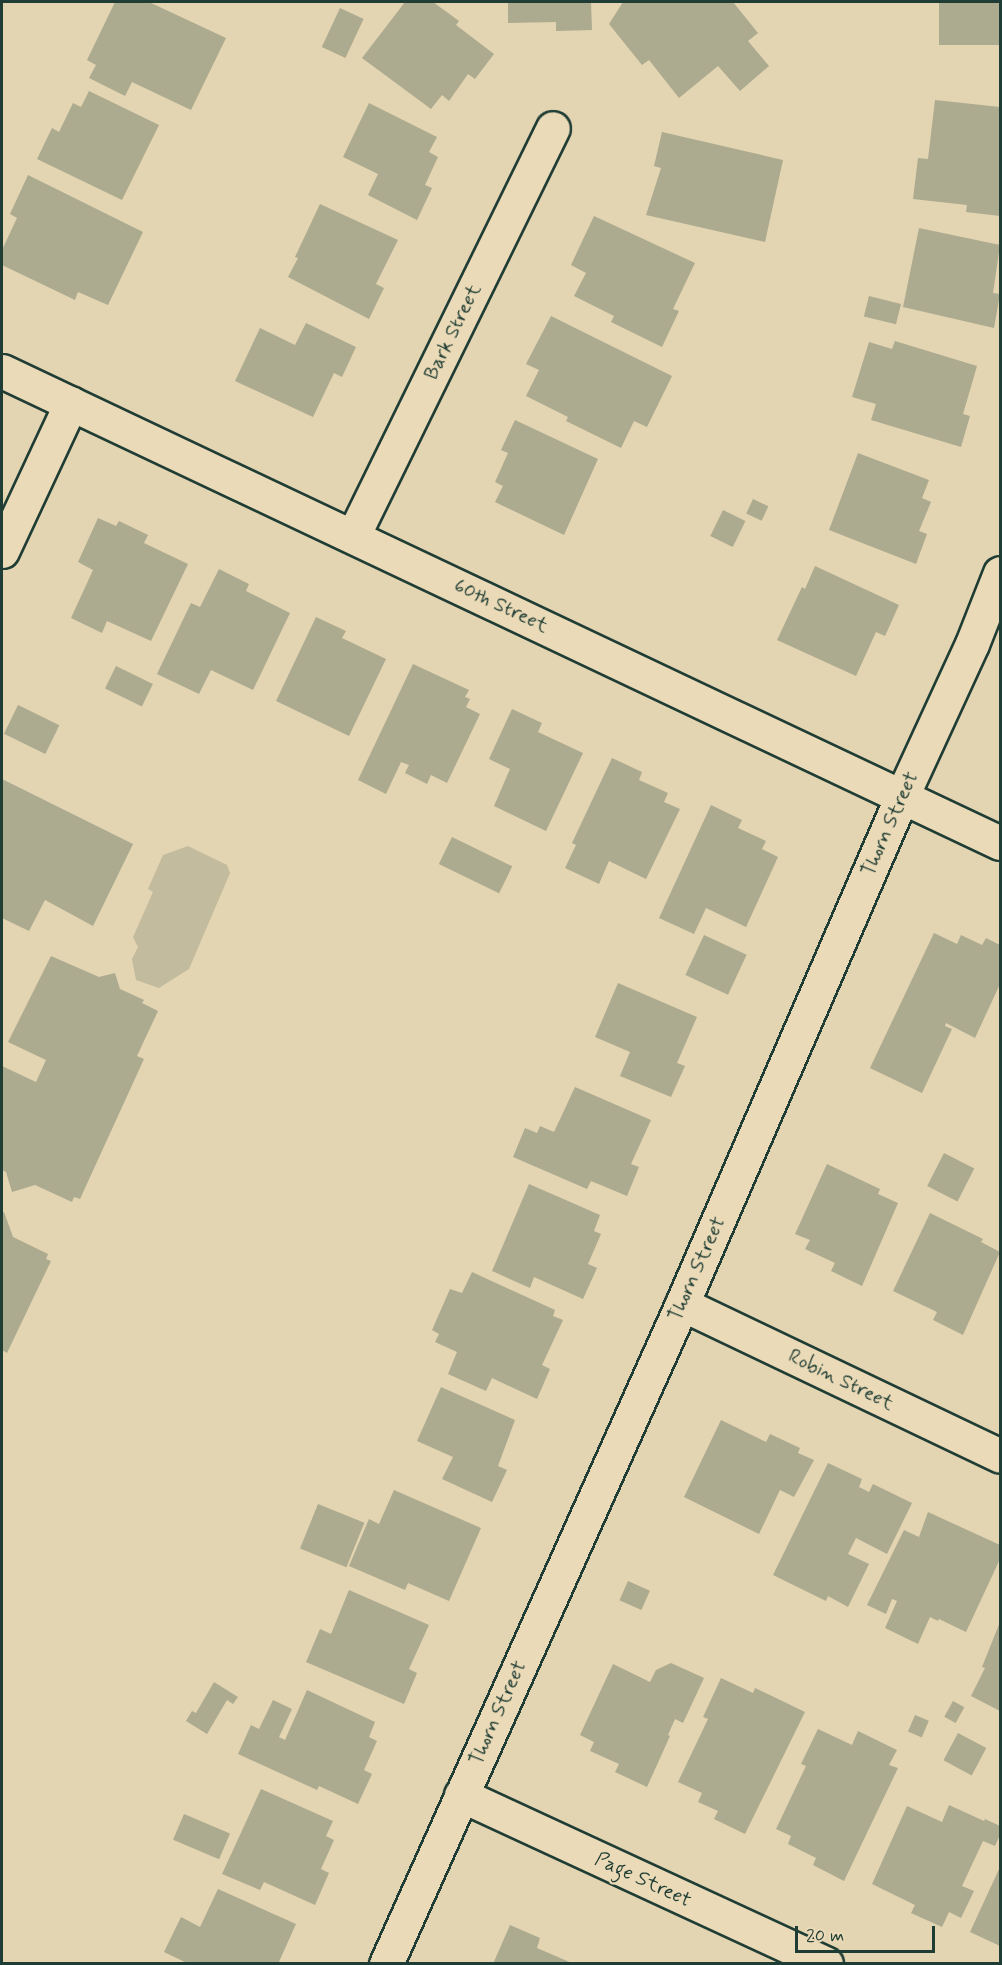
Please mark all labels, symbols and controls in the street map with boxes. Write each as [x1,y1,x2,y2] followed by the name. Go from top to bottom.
[419,280,487,384] street label: Bark Street
[450,574,552,638] street label: 60th Street
[856,768,924,880] street label: Thorn Street
[663,1213,731,1325] street label: Thorn Street
[784,1344,898,1416] street label: Robin Street
[464,1657,532,1769] street label: Thorn Street
[591,1847,695,1913] street label: Page Street
[798,1914,938,1952] scale bar
[806,1924,844,1948] text: 20 m

